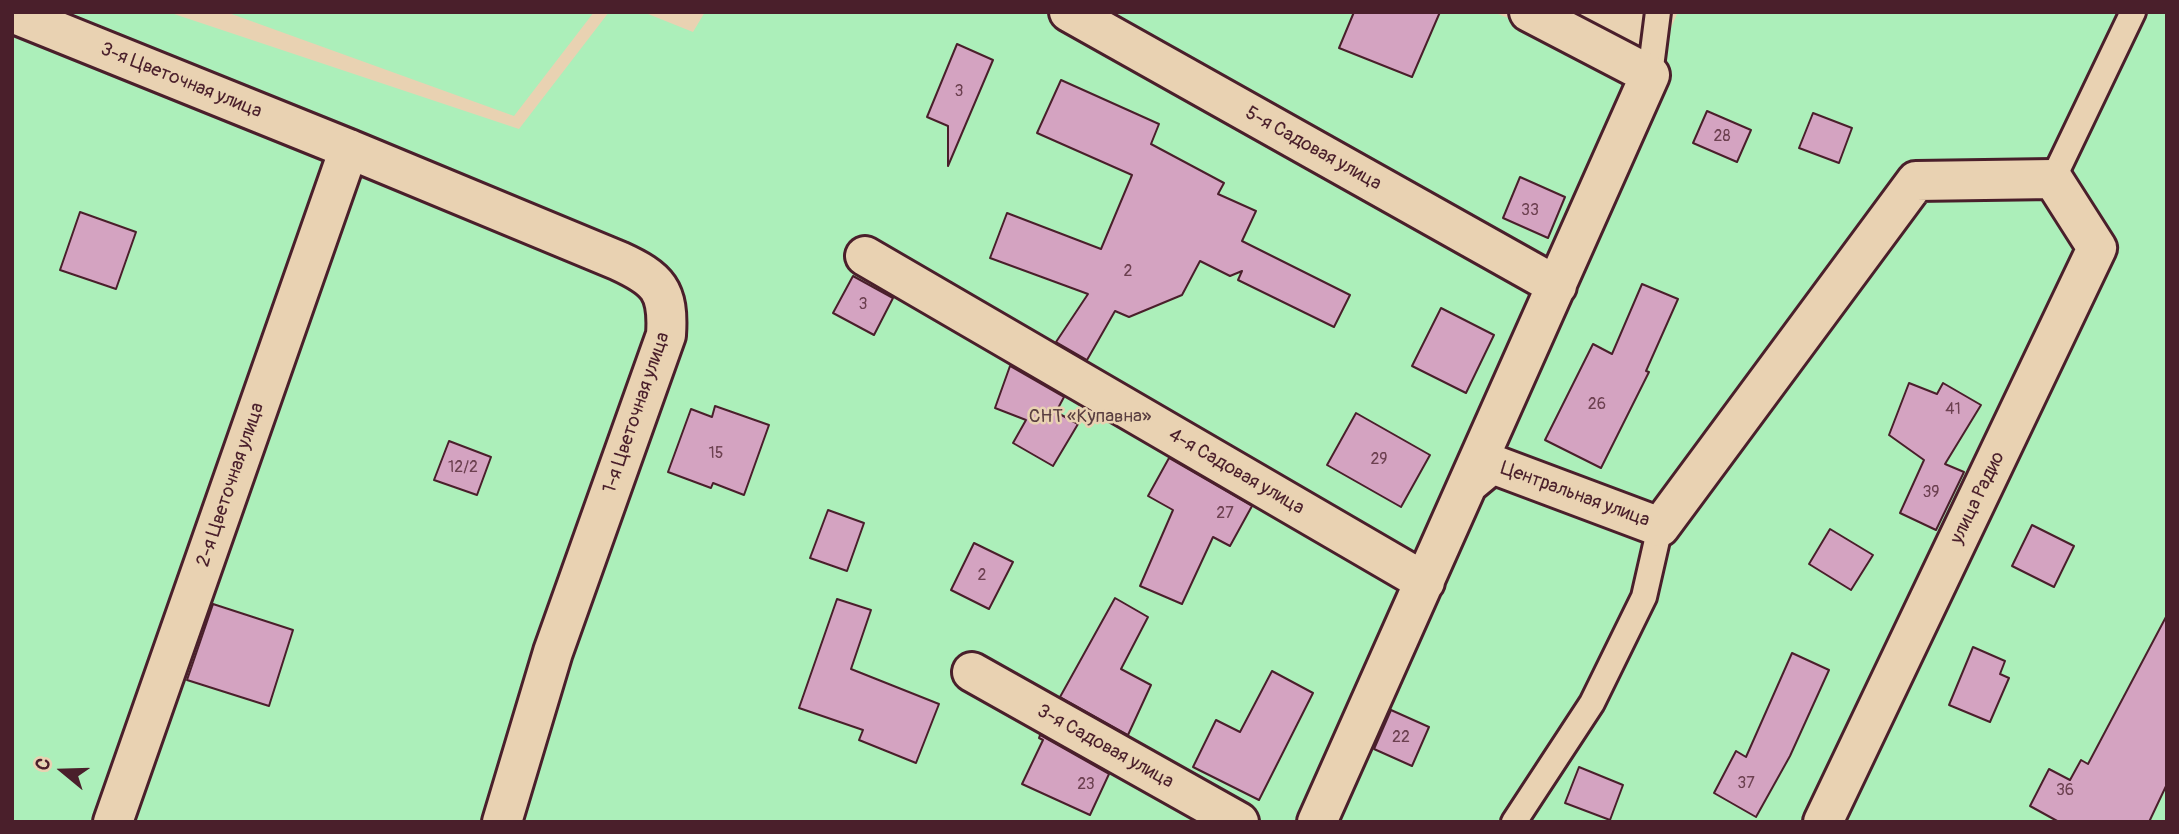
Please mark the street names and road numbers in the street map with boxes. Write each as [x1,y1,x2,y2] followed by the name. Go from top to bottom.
[97,38,265,124] street label: 3-я Цветочная улица
[1241,102,1385,196] street label: 5-я Садовая улица
[599,329,675,497] street label: 1-я Цветочная улица
[192,400,270,570] street label: 2-я Цветочная улица
[1164,424,1308,520] street label: 4-я Садовая улица
[1946,448,2010,548] street label: улица Радио
[1497,457,1653,533] street label: Центральная улица
[1033,700,1177,794] street label: 3-я Садовая улица

